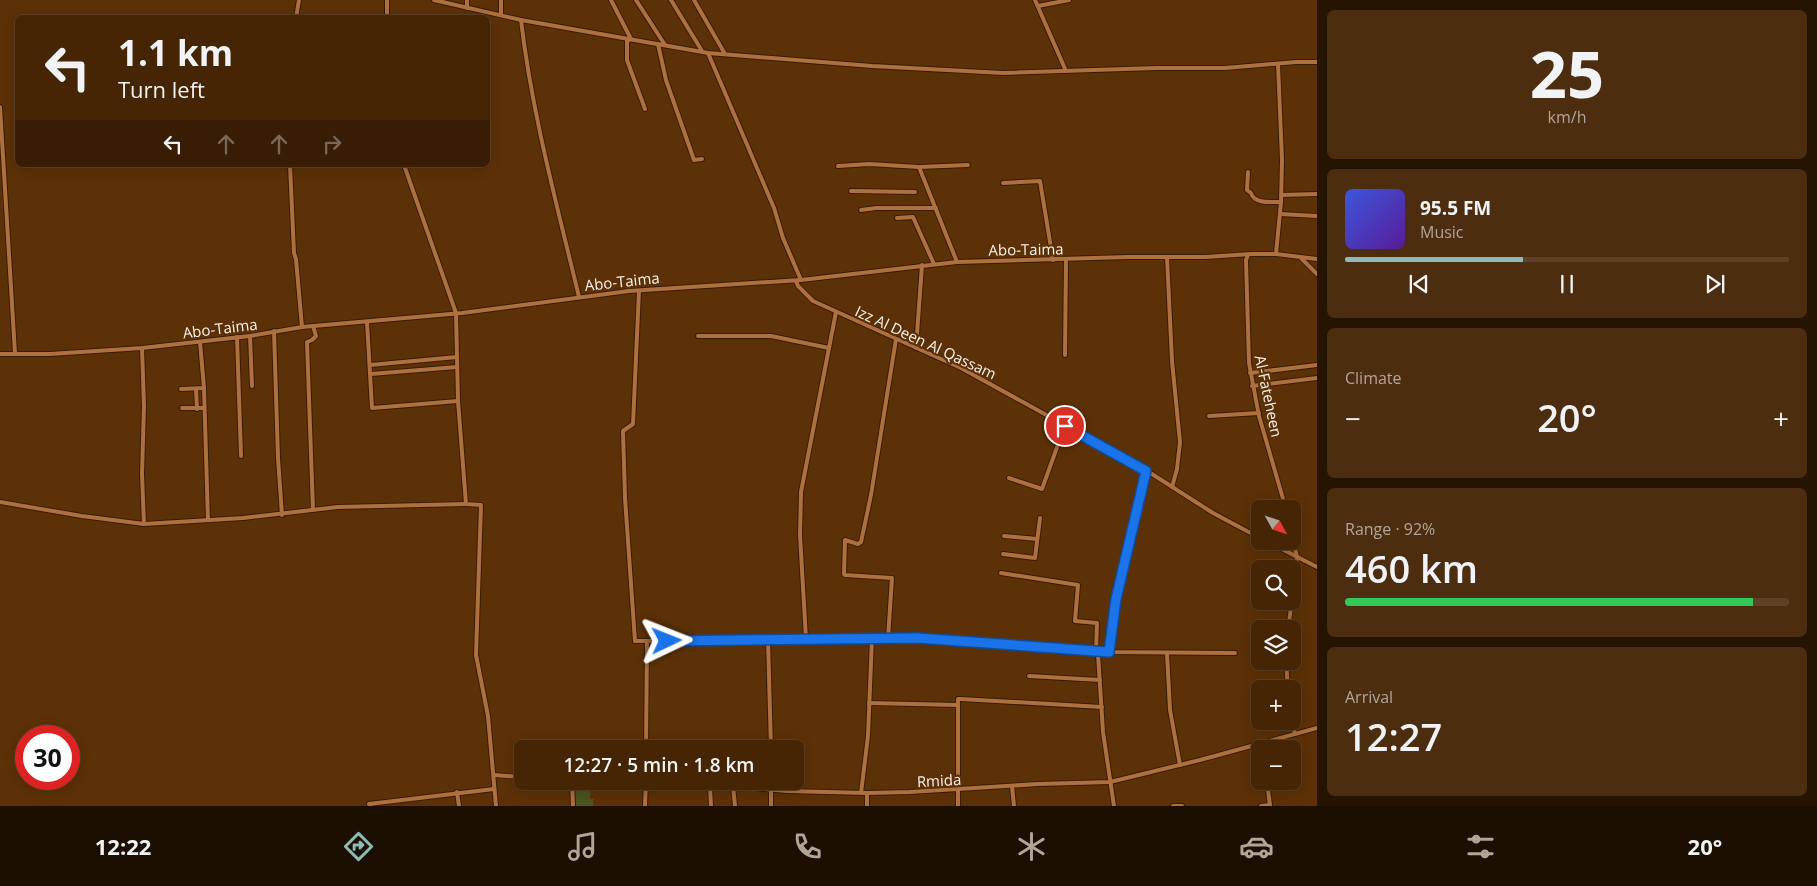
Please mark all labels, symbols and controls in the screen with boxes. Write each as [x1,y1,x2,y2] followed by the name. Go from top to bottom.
[118,29,233,76] text: 1.1 km
[1530,29,1604,117] text: 25
[35,35,100,100] icon: left
[118,74,205,104] text: Turn left
[1548,106,1586,128] text: km/h
[159,130,187,158] icon: left
[212,130,240,158] icon: ahead
[265,130,293,158] icon: ahead
[318,130,346,158] icon: right
[1420,195,1491,221] text: 95.5 FM
[1420,221,1464,243] text: Music
[988,238,1064,260] street label: Abo-Taima
[584,267,660,295] street label: Abo-Taima
[1405,270,1433,298] icon: previous
[1553,270,1581,298] icon: pause
[1701,270,1729,298] icon: next
[852,300,1000,384] street label: Izz Al Deen Al Qassam
[181,313,259,343] street label: Abo-Taima
[1251,353,1287,439] street label: Al-Fateheen
[1345,367,1402,389] text: Climate
[1537,391,1597,443] text: 20°
[1345,399,1361,437] text: −
[1773,399,1789,437] text: +
[1044,405,1086,447] pin
[1051,412,1079,440] icon: arrive
[1251,500,1301,550] north arrow
[1251,500,1301,790] map controls
[1345,518,1435,540] text: Range · 92%
[1345,542,1478,594] text: 460 km
[1251,560,1301,610] button: search
[640,614,692,666] position arrow
[1251,620,1301,670] button: layers
[1251,680,1301,730] button: +
[1345,686,1393,708] text: Arrival
[1345,710,1442,762] text: 12:27
[15,725,80,790] speed limit sign: 30
[1251,740,1301,790] button: −
[564,752,754,778] text: 12:27 · 5 min · 1.8 km
[916,769,962,791] street label: Rmida
[341,829,376,864] icon: directions
[565,829,600,864] icon: music
[790,829,825,864] icon: phone
[1014,829,1049,864] icon: climate
[1239,829,1274,864] icon: car
[1463,829,1498,864] icon: filters
[95,831,151,861] text: 12:22
[1688,831,1722,861] text: 20°

